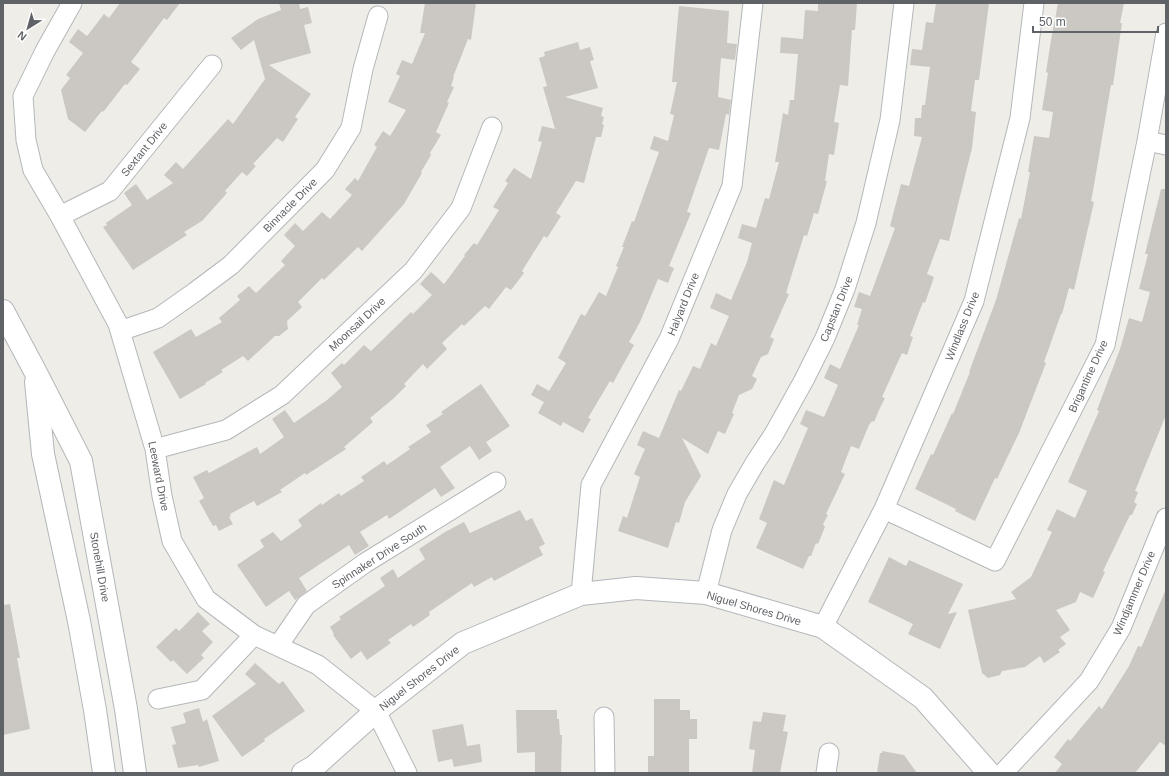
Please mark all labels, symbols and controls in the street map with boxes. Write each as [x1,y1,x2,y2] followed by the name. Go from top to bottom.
[8,8,48,48] north arrow
[1033,8,1158,34] scale bar
[1039,15,1066,29] text: 50 m
[15,29,29,43] text: N
[119,120,169,178] street label: Sextant Drive
[261,176,319,234] street label: Binnacle Drive
[665,271,701,337] street label: Halyard Drive
[817,274,855,344] street label: Capstan Drive
[943,290,981,362] street label: Windlass Drive
[326,295,388,353] street label: Moonsail Drive
[1066,338,1110,414] street label: Brigantine Drive
[146,440,172,512] street label: Leeward Drive
[330,521,428,591] street label: Spinnaker Drive South
[88,531,112,603] street label: Stonehill Drive
[1111,549,1157,637] street label: Windjammer Drive
[705,589,803,627] street label: Niguel Shores Drive
[377,643,461,713] street label: Niguel Shores Drive

